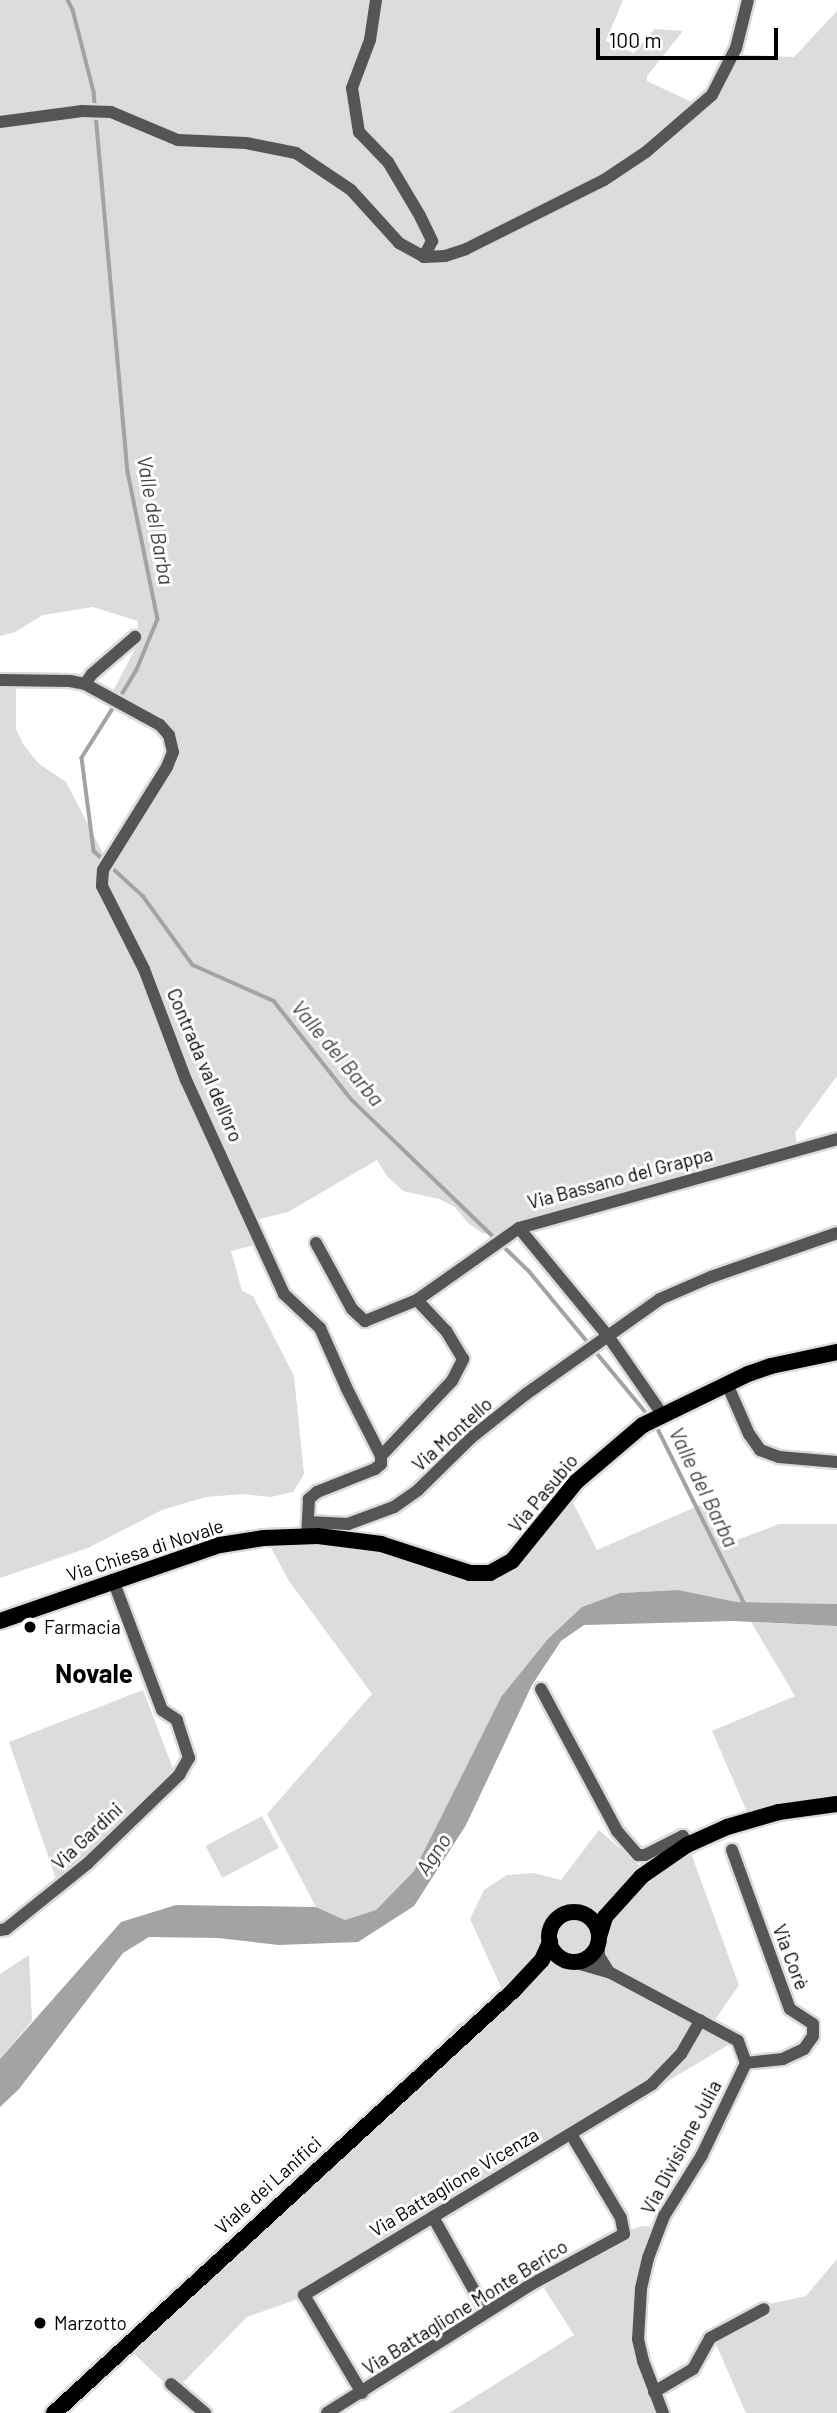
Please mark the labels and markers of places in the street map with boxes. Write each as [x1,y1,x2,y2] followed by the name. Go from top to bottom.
[44,1616,121,1638] place label: Farmacia
[22,1619,38,1635] marker: Farmacia
[54,2312,127,2334] place label: Marzotto
[32,2315,48,2331] marker: Marzotto

